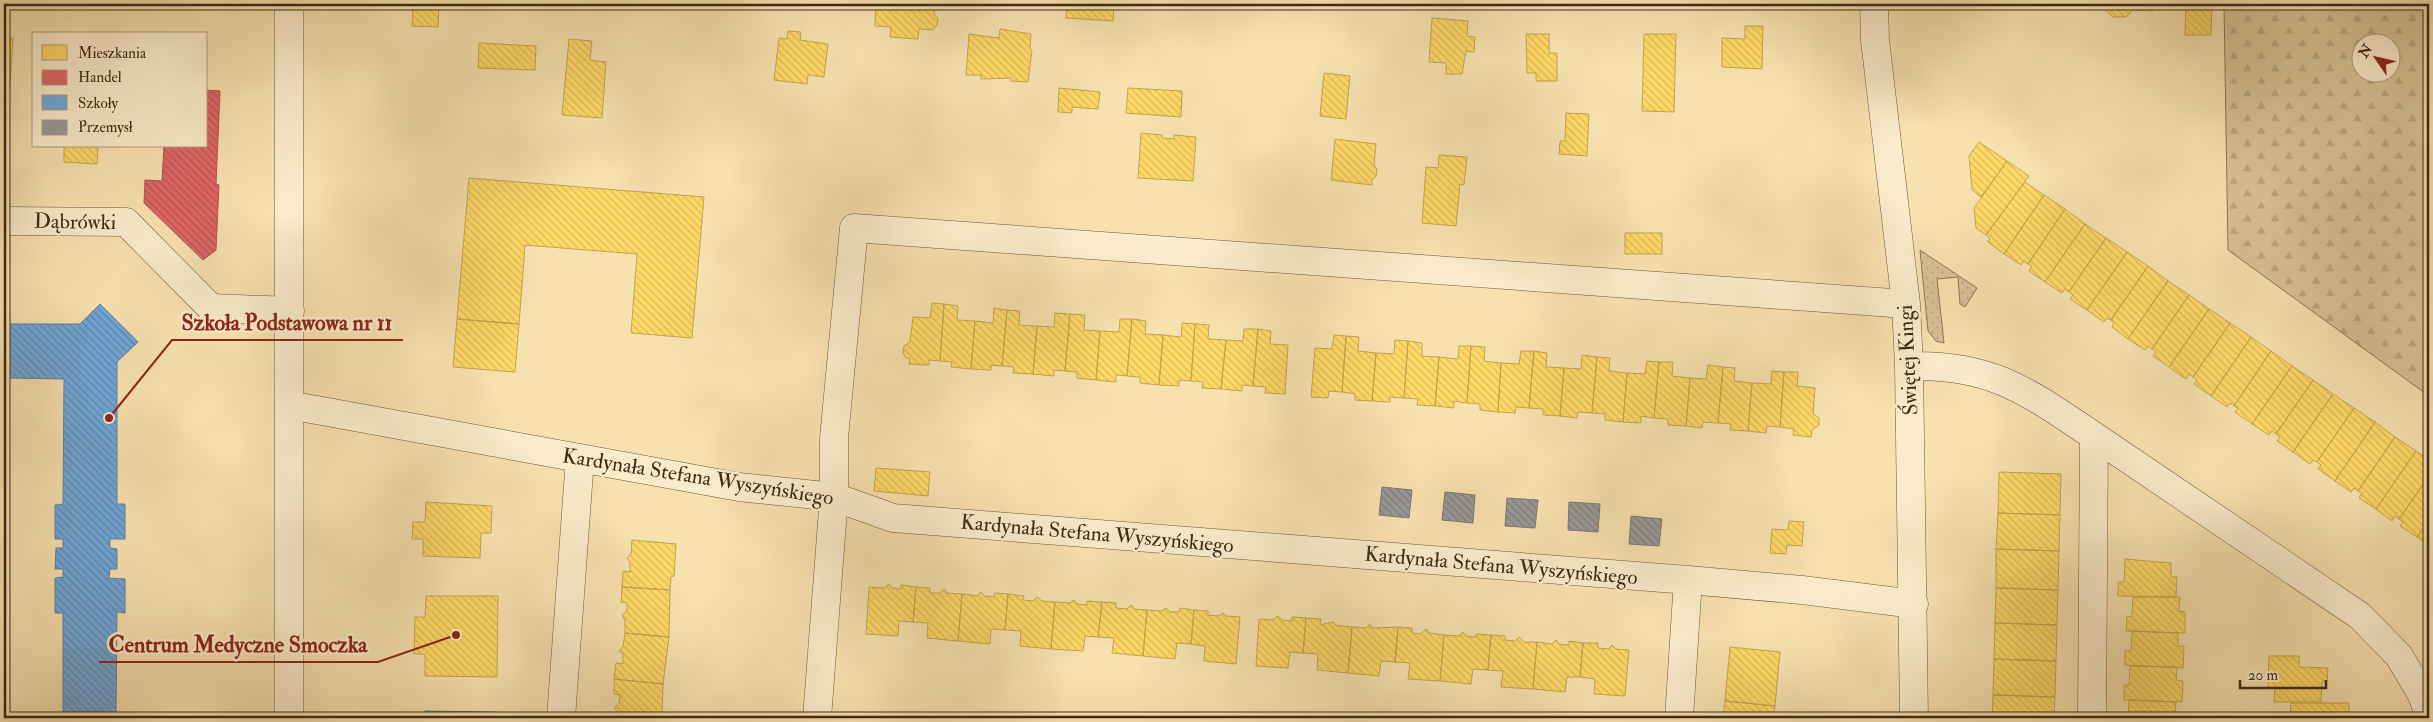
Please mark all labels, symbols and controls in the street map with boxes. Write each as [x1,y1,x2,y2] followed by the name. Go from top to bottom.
[32,32,208,148] legend
[2350,32,2400,82] north arrow
[2355,41,2376,62] text: N
[78,44,147,63] text: Mieszkania
[78,68,122,87] text: Handel
[78,94,118,113] text: Szkoły
[78,118,133,137] text: Przemysł
[34,208,117,236] street label: Dąbrówki
[172,303,403,340] callout: Szkoła Podstawowa nr 11
[1892,304,1924,416] street label: Świętej Kingi
[182,309,393,337] text: Szkoła Podstawowa nr 11
[560,442,836,512] street label: Kardynała Stefana Wyszyńskiego
[959,509,1235,559] street label: Kardynała Stefana Wyszyńskiego
[1363,541,1639,591] street label: Kardynała Stefana Wyszyńskiego
[99,625,378,662] callout: Centrum Medyczne Smoczka
[109,631,368,660] text: Centrum Medyczne Smoczka
[2240,657,2327,689] scale bar
[2248,666,2278,685] text: 20 m

